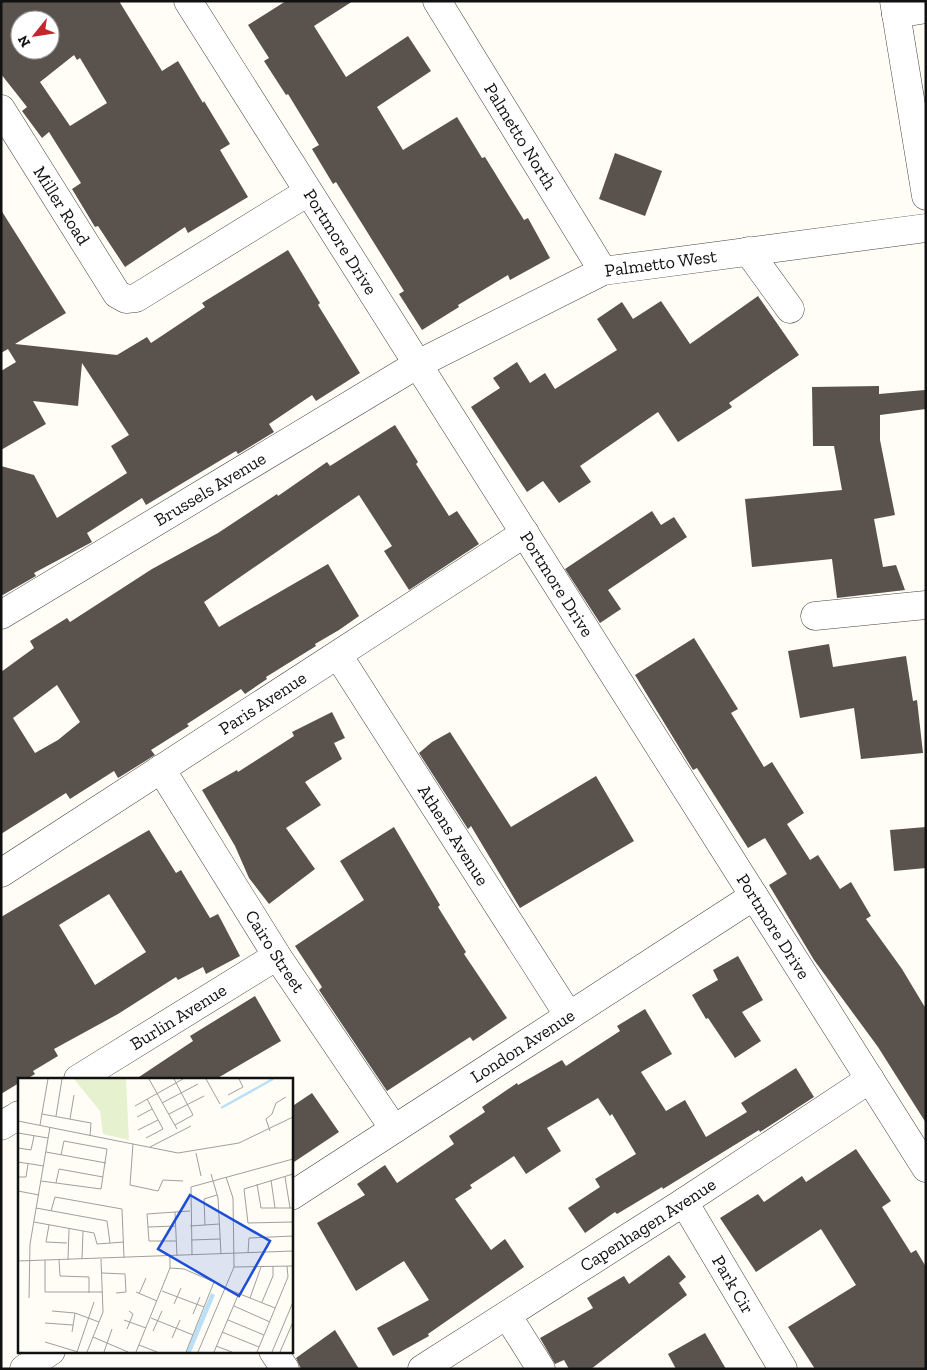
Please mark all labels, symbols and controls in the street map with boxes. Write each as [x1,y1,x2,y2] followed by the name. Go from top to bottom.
[10,10,60,60] north arrow
[14,32,34,50] text: N
[479,79,561,194] street label: Palmetto North
[29,162,95,249] street label: Miller Road
[299,185,382,299] street label: Portmore Drive
[603,245,718,282] street label: Palmetto West
[150,447,270,531] street label: Brussels Avenue
[515,527,598,641] street label: Portmore Drive
[215,667,311,740] street label: Paris Avenue
[413,781,494,890] street label: Athens Avenue
[732,870,815,983] street label: Portmore Drive
[240,906,310,997] street label: Cairo Street
[126,979,231,1055] street label: Burlin Avenue
[467,1004,579,1088] street label: London Avenue
[18,1078,292,1352] inset map
[576,1173,720,1276] street label: Capenhagen Avenue
[707,1251,759,1318] street label: Park Cir

